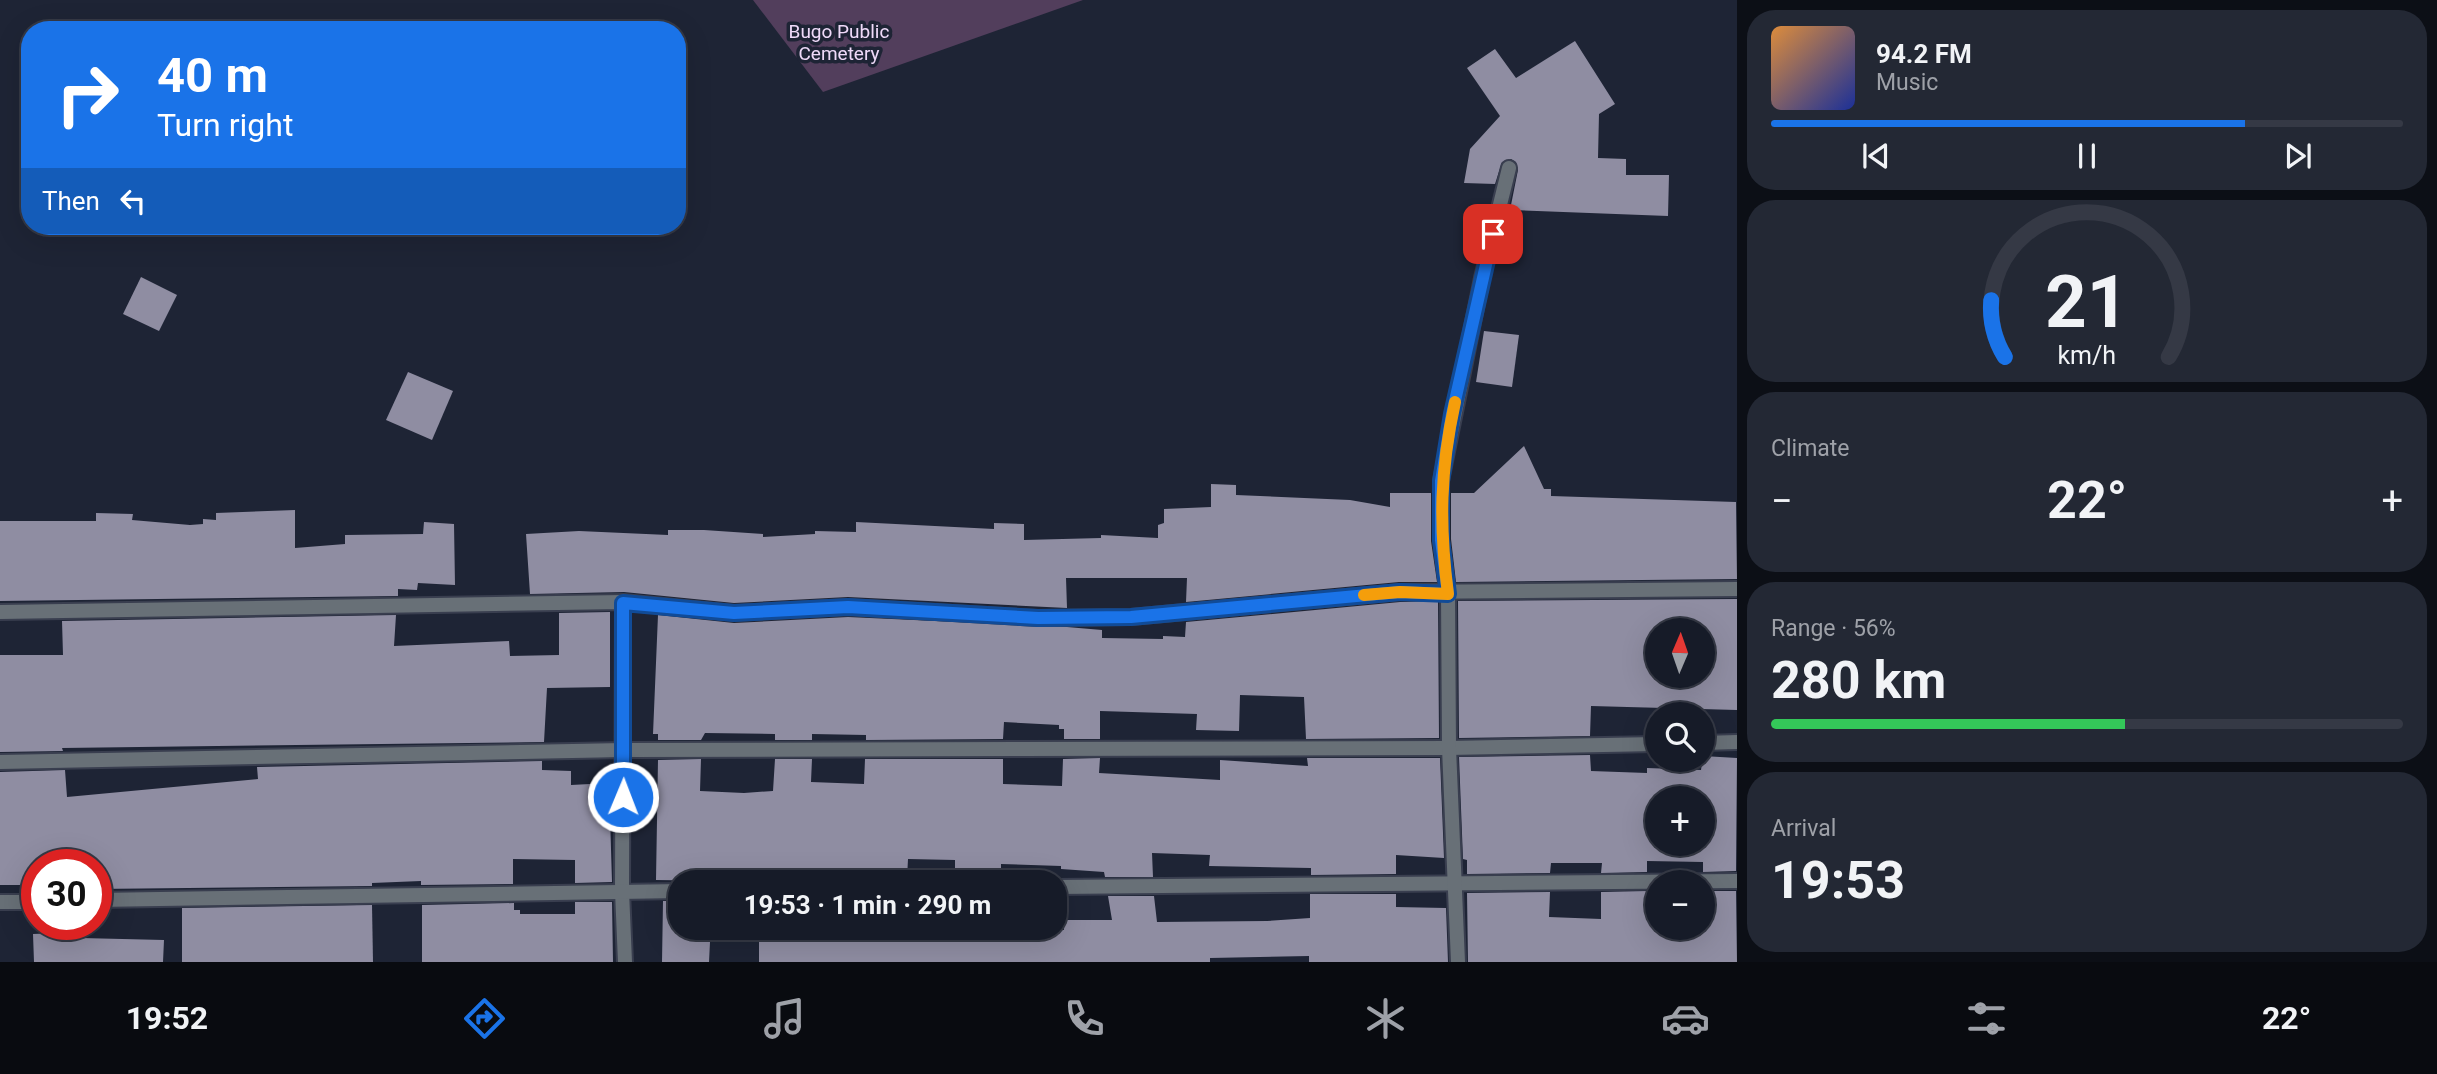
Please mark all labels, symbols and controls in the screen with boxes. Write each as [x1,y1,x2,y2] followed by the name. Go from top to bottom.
[789,20,889,65] park label: Bugo Public Cemetery
[1876,39,1972,69] text: 94.2 FM
[157,47,268,104] text: 40 m
[42,49,133,140] icon: right
[1876,69,1938,96] text: Music
[157,106,293,144] text: Turn right
[1857,137,1895,175] icon: previous
[2068,137,2106,175] icon: pause
[2279,137,2317,175] icon: next
[114,182,152,220] icon: left
[42,186,100,216] text: Then
[1463,204,1523,264] pin
[1474,215,1512,253] icon: arrive
[2045,259,2129,345] text: 21
[2058,341,2116,370] text: km/h
[1771,435,1850,462] text: Climate
[2047,470,2127,531] text: 22°
[1771,479,1793,523] text: −
[2381,479,2403,523] text: +
[1771,615,1896,642] text: Range · 56%
[1645,618,1715,688] north arrow
[1645,618,1715,940] map controls
[1771,650,1946,711] text: 280 km
[1645,702,1715,772] button: search
[586,760,660,834] position arrow
[1645,786,1715,856] button: +
[1771,815,1836,842] text: Arrival
[21,849,112,940] speed limit sign: 30
[1771,850,1905,911] text: 19:53
[1645,870,1715,940] button: −
[744,890,991,920] text: 19:53 · 1 min · 290 m
[460,994,509,1043] icon: directions
[760,994,809,1043] icon: music
[1060,994,1109,1043] icon: phone
[1361,994,1410,1043] icon: climate
[1661,994,1710,1043] icon: car
[1962,994,2011,1043] icon: filters
[126,999,208,1037] text: 19:52
[2262,999,2311,1037] text: 22°

